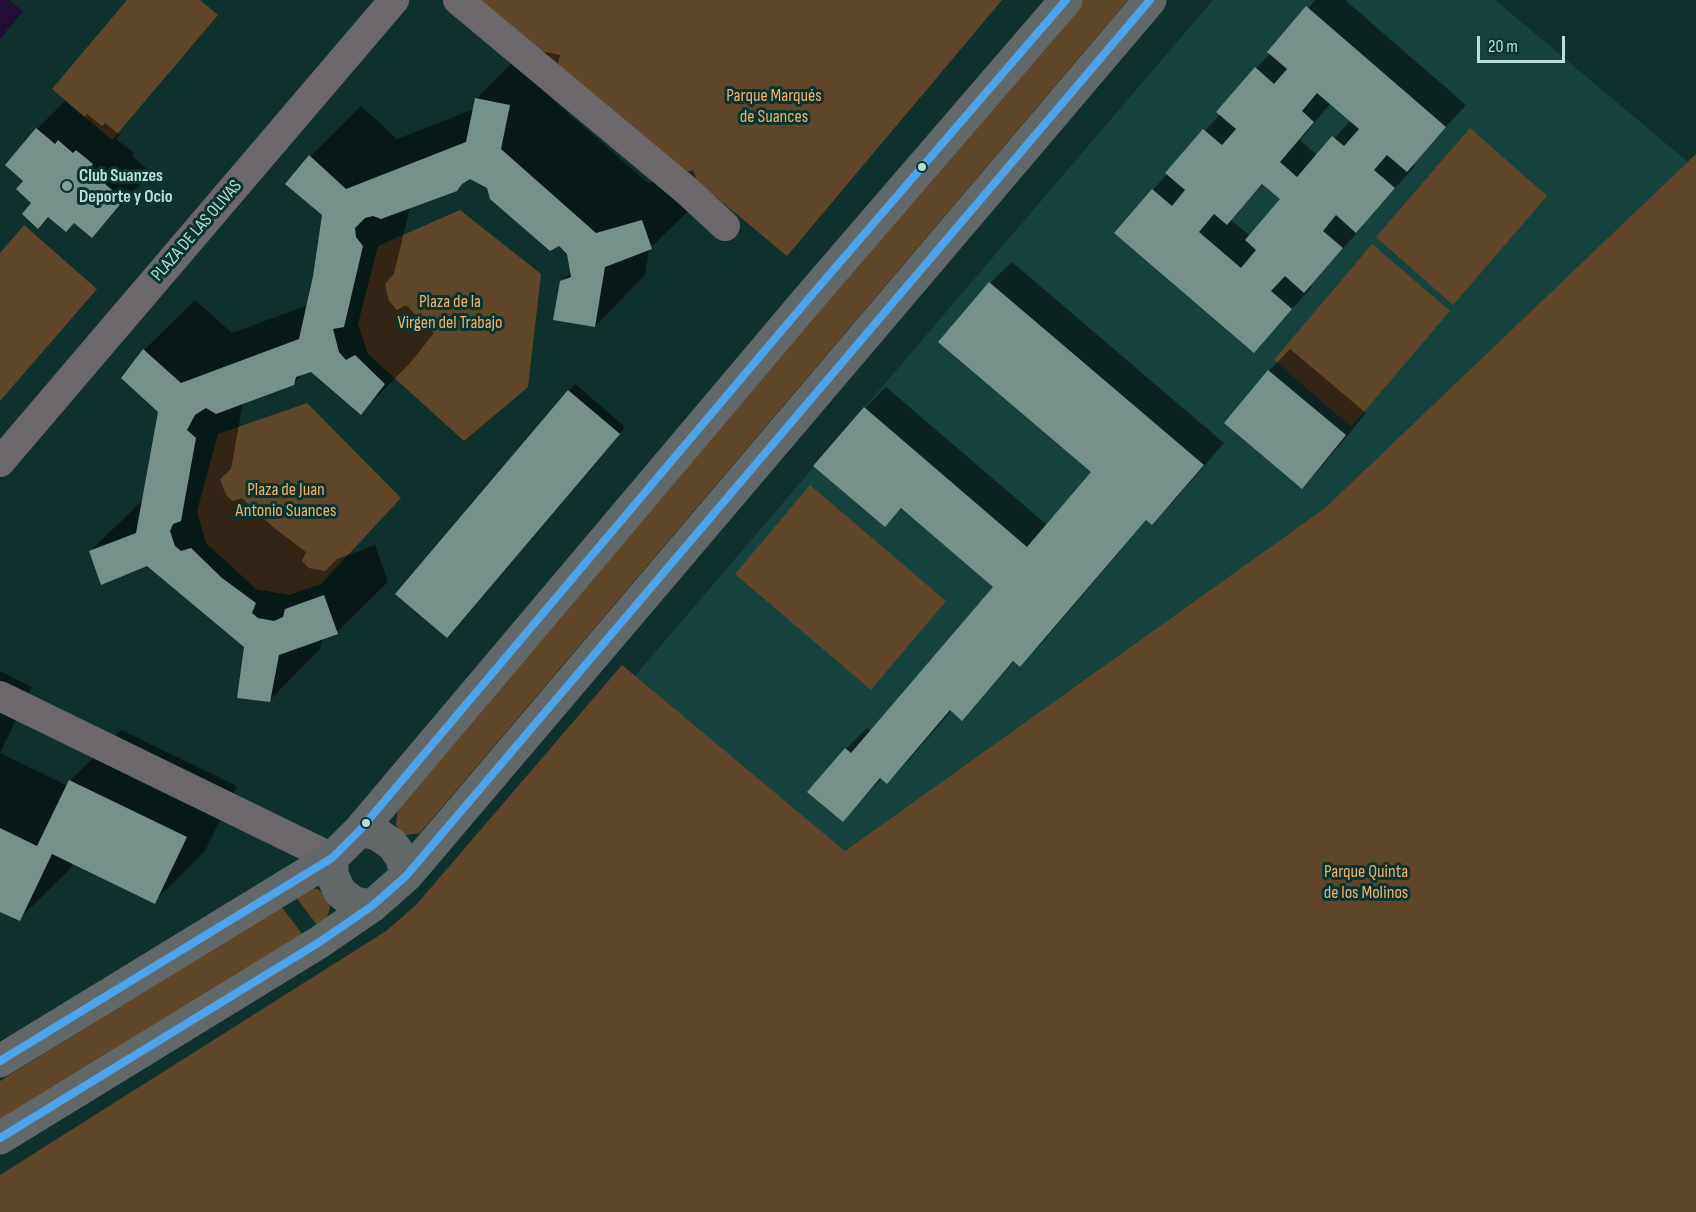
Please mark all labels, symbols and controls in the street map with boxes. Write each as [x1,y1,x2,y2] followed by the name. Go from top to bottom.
[1480,24,1568,62] scale bar
[1488,36,1518,57] text: 20 m
[726,85,822,128] park label: Parque Marqués de Suances
[916,161,928,173] unlabelled marker
[79,165,173,207] place label: Club Suanzes Deporte y Ocio
[147,176,247,286] street label: PLAZA DE LAS OLIVAS
[60,179,74,193] marker: Club Suanzes Deporte y Ocio
[398,291,502,334] park label: Plaza de la Virgen del Trabajo
[236,479,336,522] park label: Plaza de Juan Antonio Suances
[360,817,372,829] unlabelled marker
[1324,861,1408,904] park label: Parque Quinta de los Molinos

